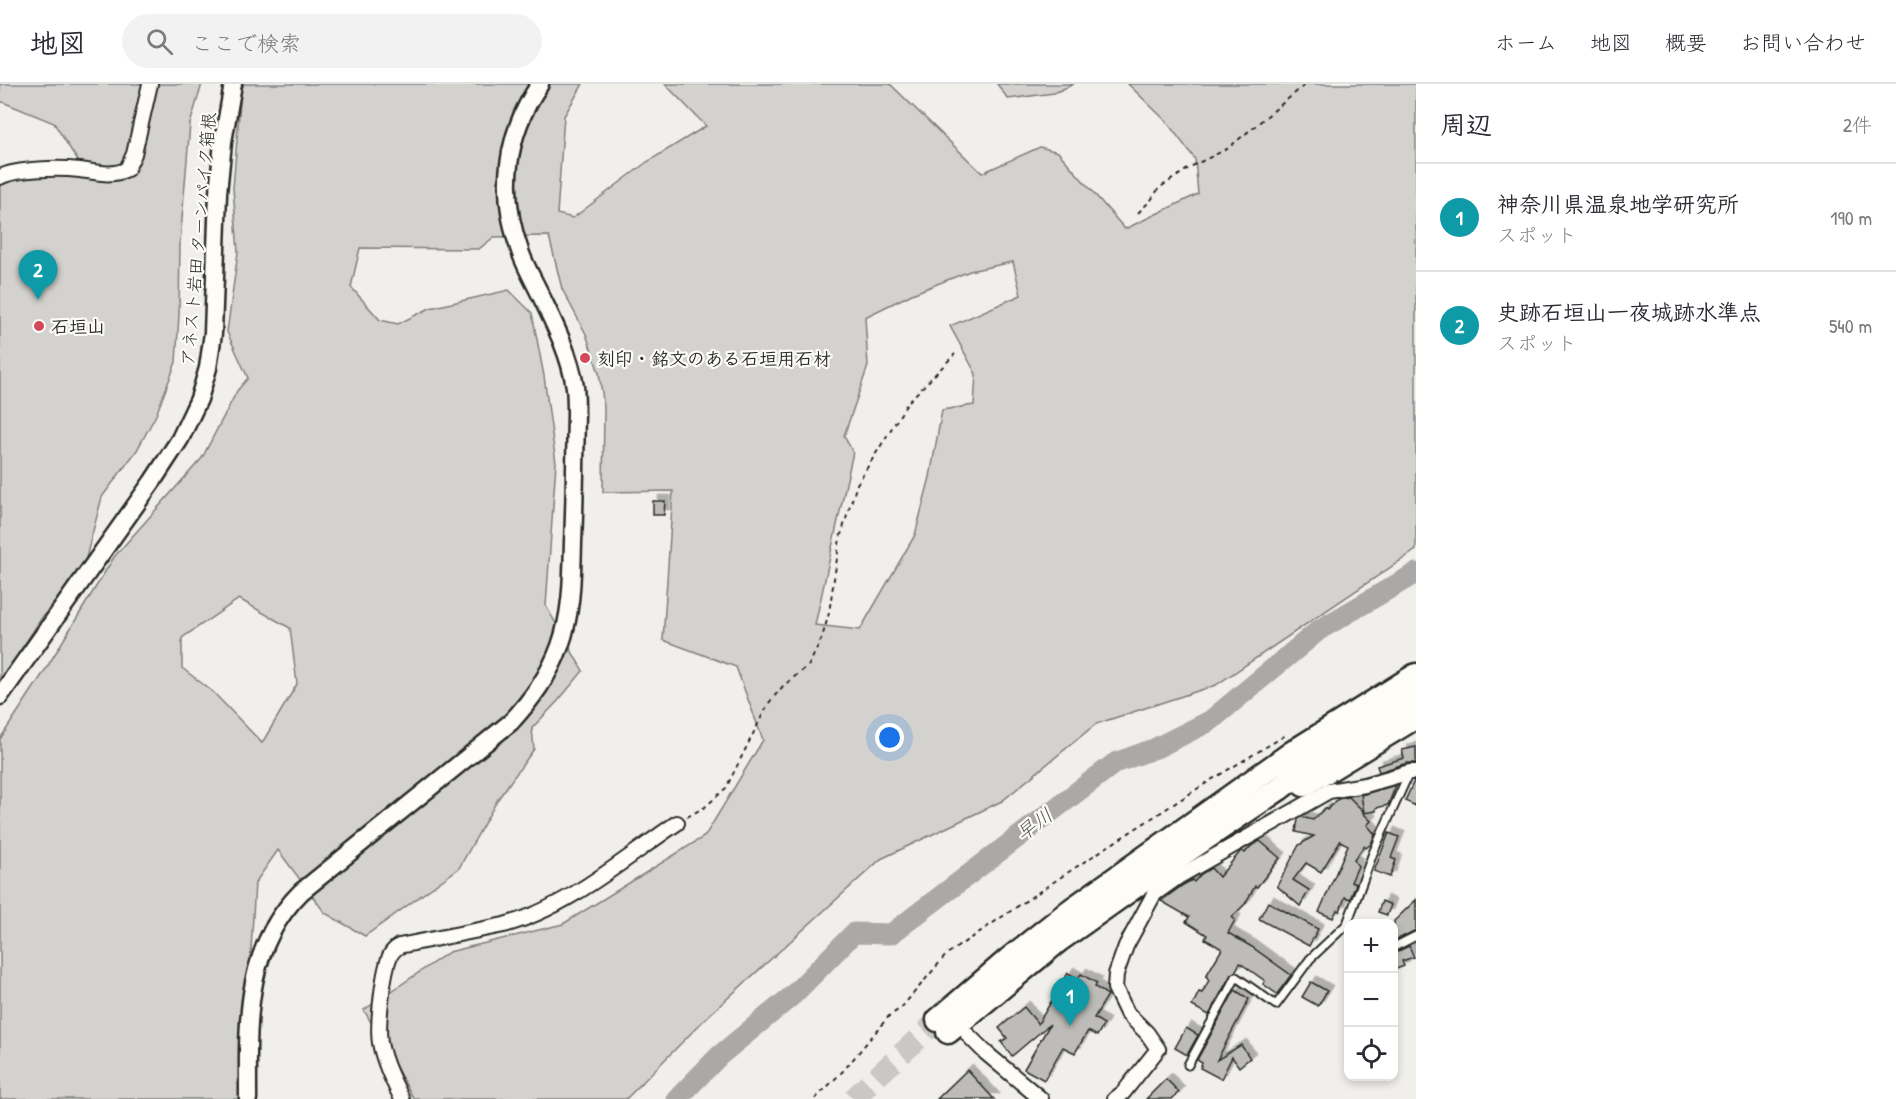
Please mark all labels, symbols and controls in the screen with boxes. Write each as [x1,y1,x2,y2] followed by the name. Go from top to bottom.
[122,14,542,68] search box
[30,24,86,62] text: 地図
[143,25,176,58] icon: search
[191,28,301,58] text: ここで検索
[1495,28,1557,57] text: ホーム
[1590,28,1632,57] text: 地図
[1665,28,1707,57] text: 概要
[1740,28,1866,57] text: お問い合わせ
[1440,107,1492,142] text: 周辺
[174,110,222,367] street label: アネスト岩田 ターンパイク箱根
[1843,111,1872,138] text: 2件
[1497,189,1739,219] text: 神奈川県温泉地学研究所
[1456,204,1463,231] text: 1
[1830,204,1872,231] text: 190 m
[1497,221,1577,248] text: スポット
[18,250,57,300] pin: 2
[1497,297,1761,327] text: 史跡石垣山一夜城跡水準点
[1455,312,1464,339] text: 2
[1829,312,1872,339] text: 540 m
[51,314,105,339] place label: 石垣山
[32,319,46,333] marker: 石垣山
[1497,329,1577,356] text: スポット
[597,346,831,371] place label: 刻印・銘文のある石垣用石材
[578,351,592,365] marker: 刻印・銘文のある石垣用石材
[875,723,904,752] your location
[1010,801,1058,847] water label: 早川
[1344,919,1398,1081] map controls
[1344,919,1398,973] button: +
[1344,973,1398,1027] button: −
[1050,976,1090,1026] pin: 1
[1344,1027,1398,1081] button: locate

